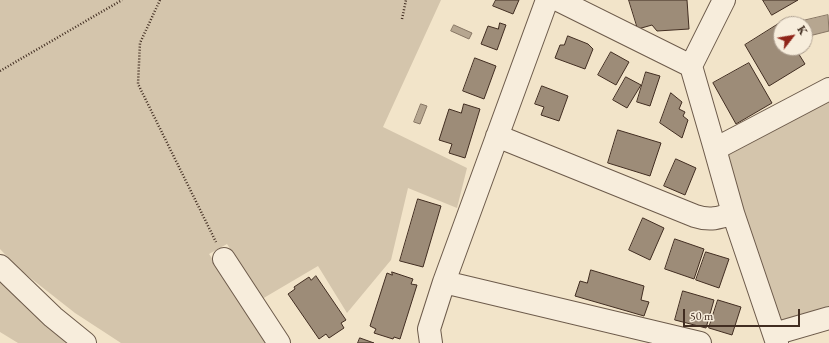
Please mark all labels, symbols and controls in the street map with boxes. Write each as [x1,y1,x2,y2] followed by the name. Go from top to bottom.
[773,16,813,56] north arrow
[794,23,811,38] text: K
[685,301,802,327] scale bar
[690,308,713,324] text: 50 m

